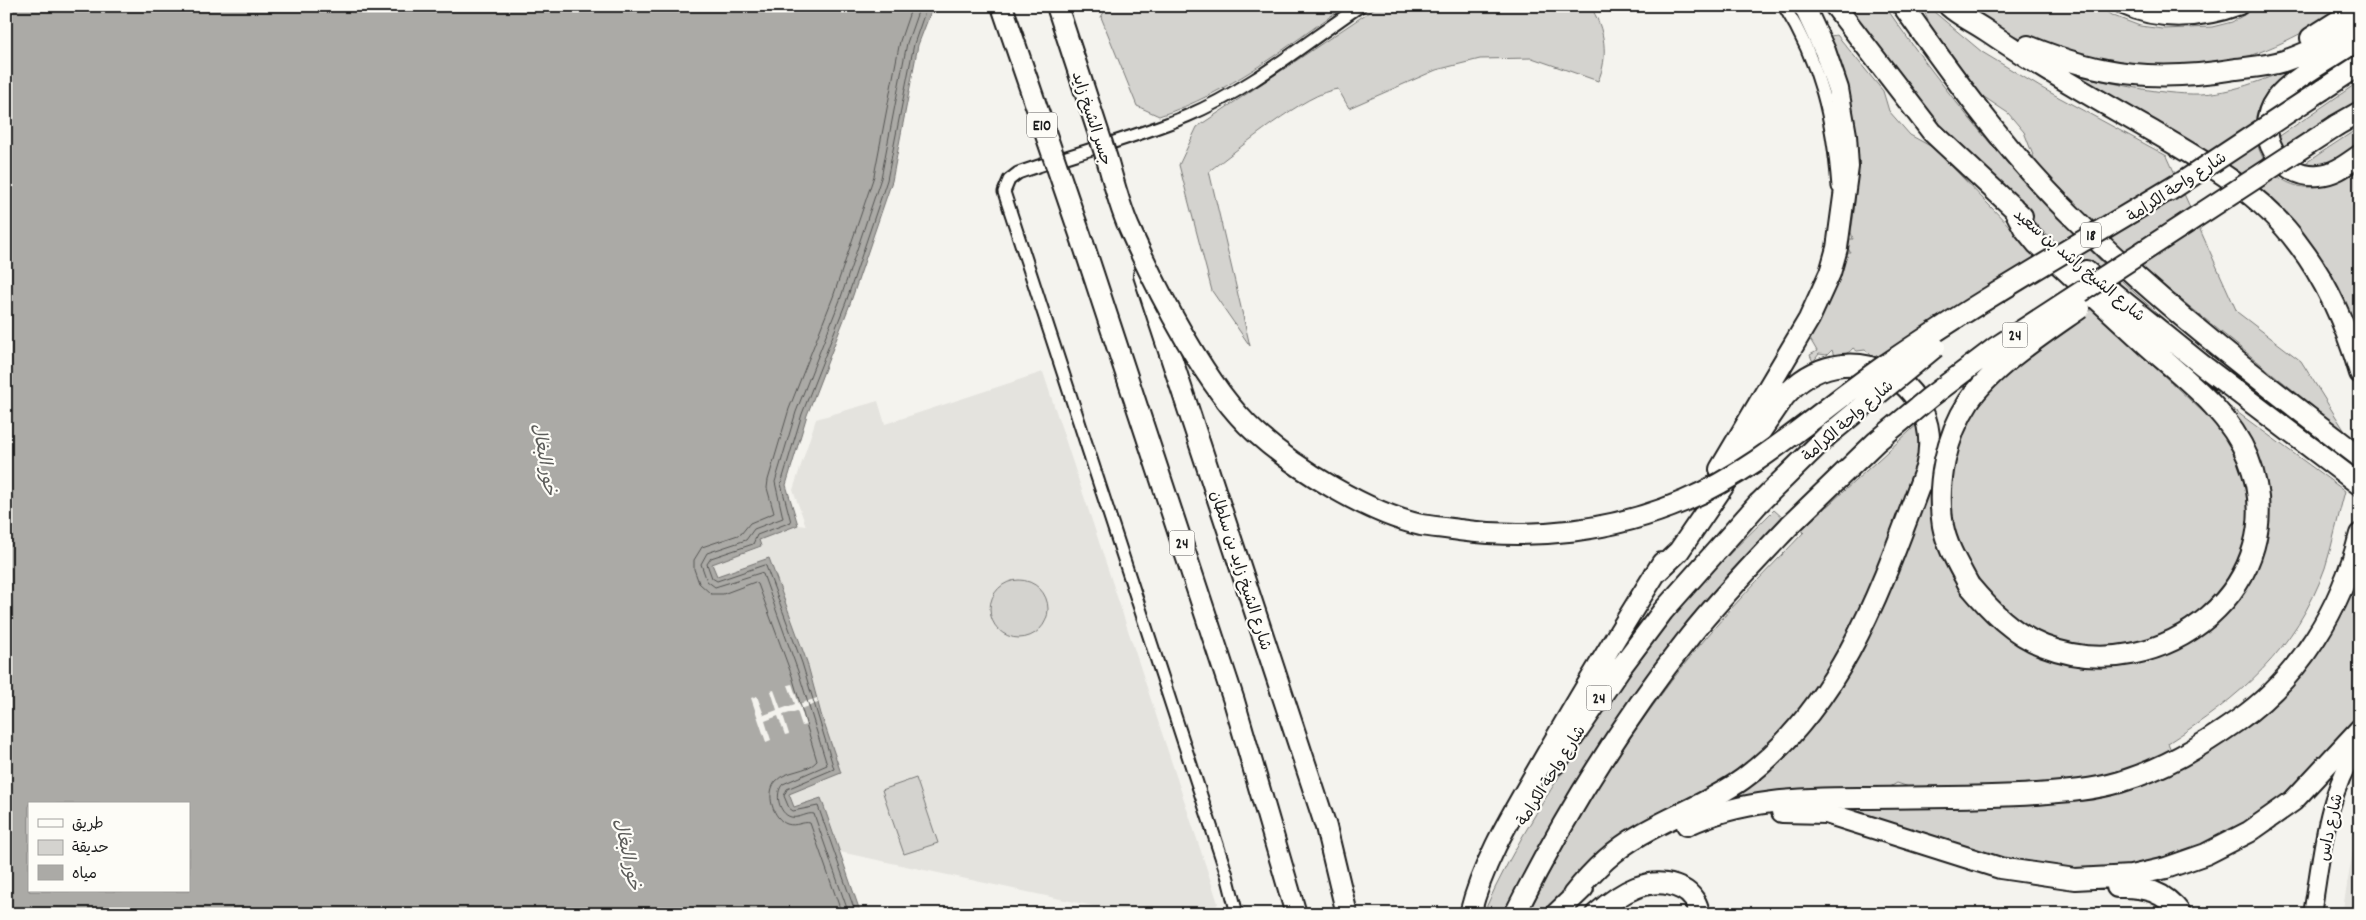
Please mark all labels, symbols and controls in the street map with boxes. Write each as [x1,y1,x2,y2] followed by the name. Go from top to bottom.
[1065,69,1117,169] street label: جسر الشيخ زايد
[1027,112,1057,138] road number: E10
[2123,147,2232,229] street label: شارع واحة الكرامة
[2007,204,2149,328] street label: شارع الشيخ راشد بن سعيد
[2081,222,2101,248] road number: 18
[2002,322,2028,348] road number: 24
[1798,376,1899,468] street label: شارع واحة الكرامة
[524,421,561,498] water label: خور البغال
[1203,488,1276,654] street label: شارع الشيخ زايد بن سلطان
[1170,530,1194,556] road number: 24
[1586,686,1612,710] road number: 24
[1512,722,1592,831] street label: شارع واحة الكرامة
[2313,792,2350,863] street label: شارع داس
[28,802,190,892] legend
[72,814,104,836] text: طريق
[606,816,645,893] water label: خور البغال
[72,838,109,860] text: حديقة
[72,864,97,886] text: مياه

